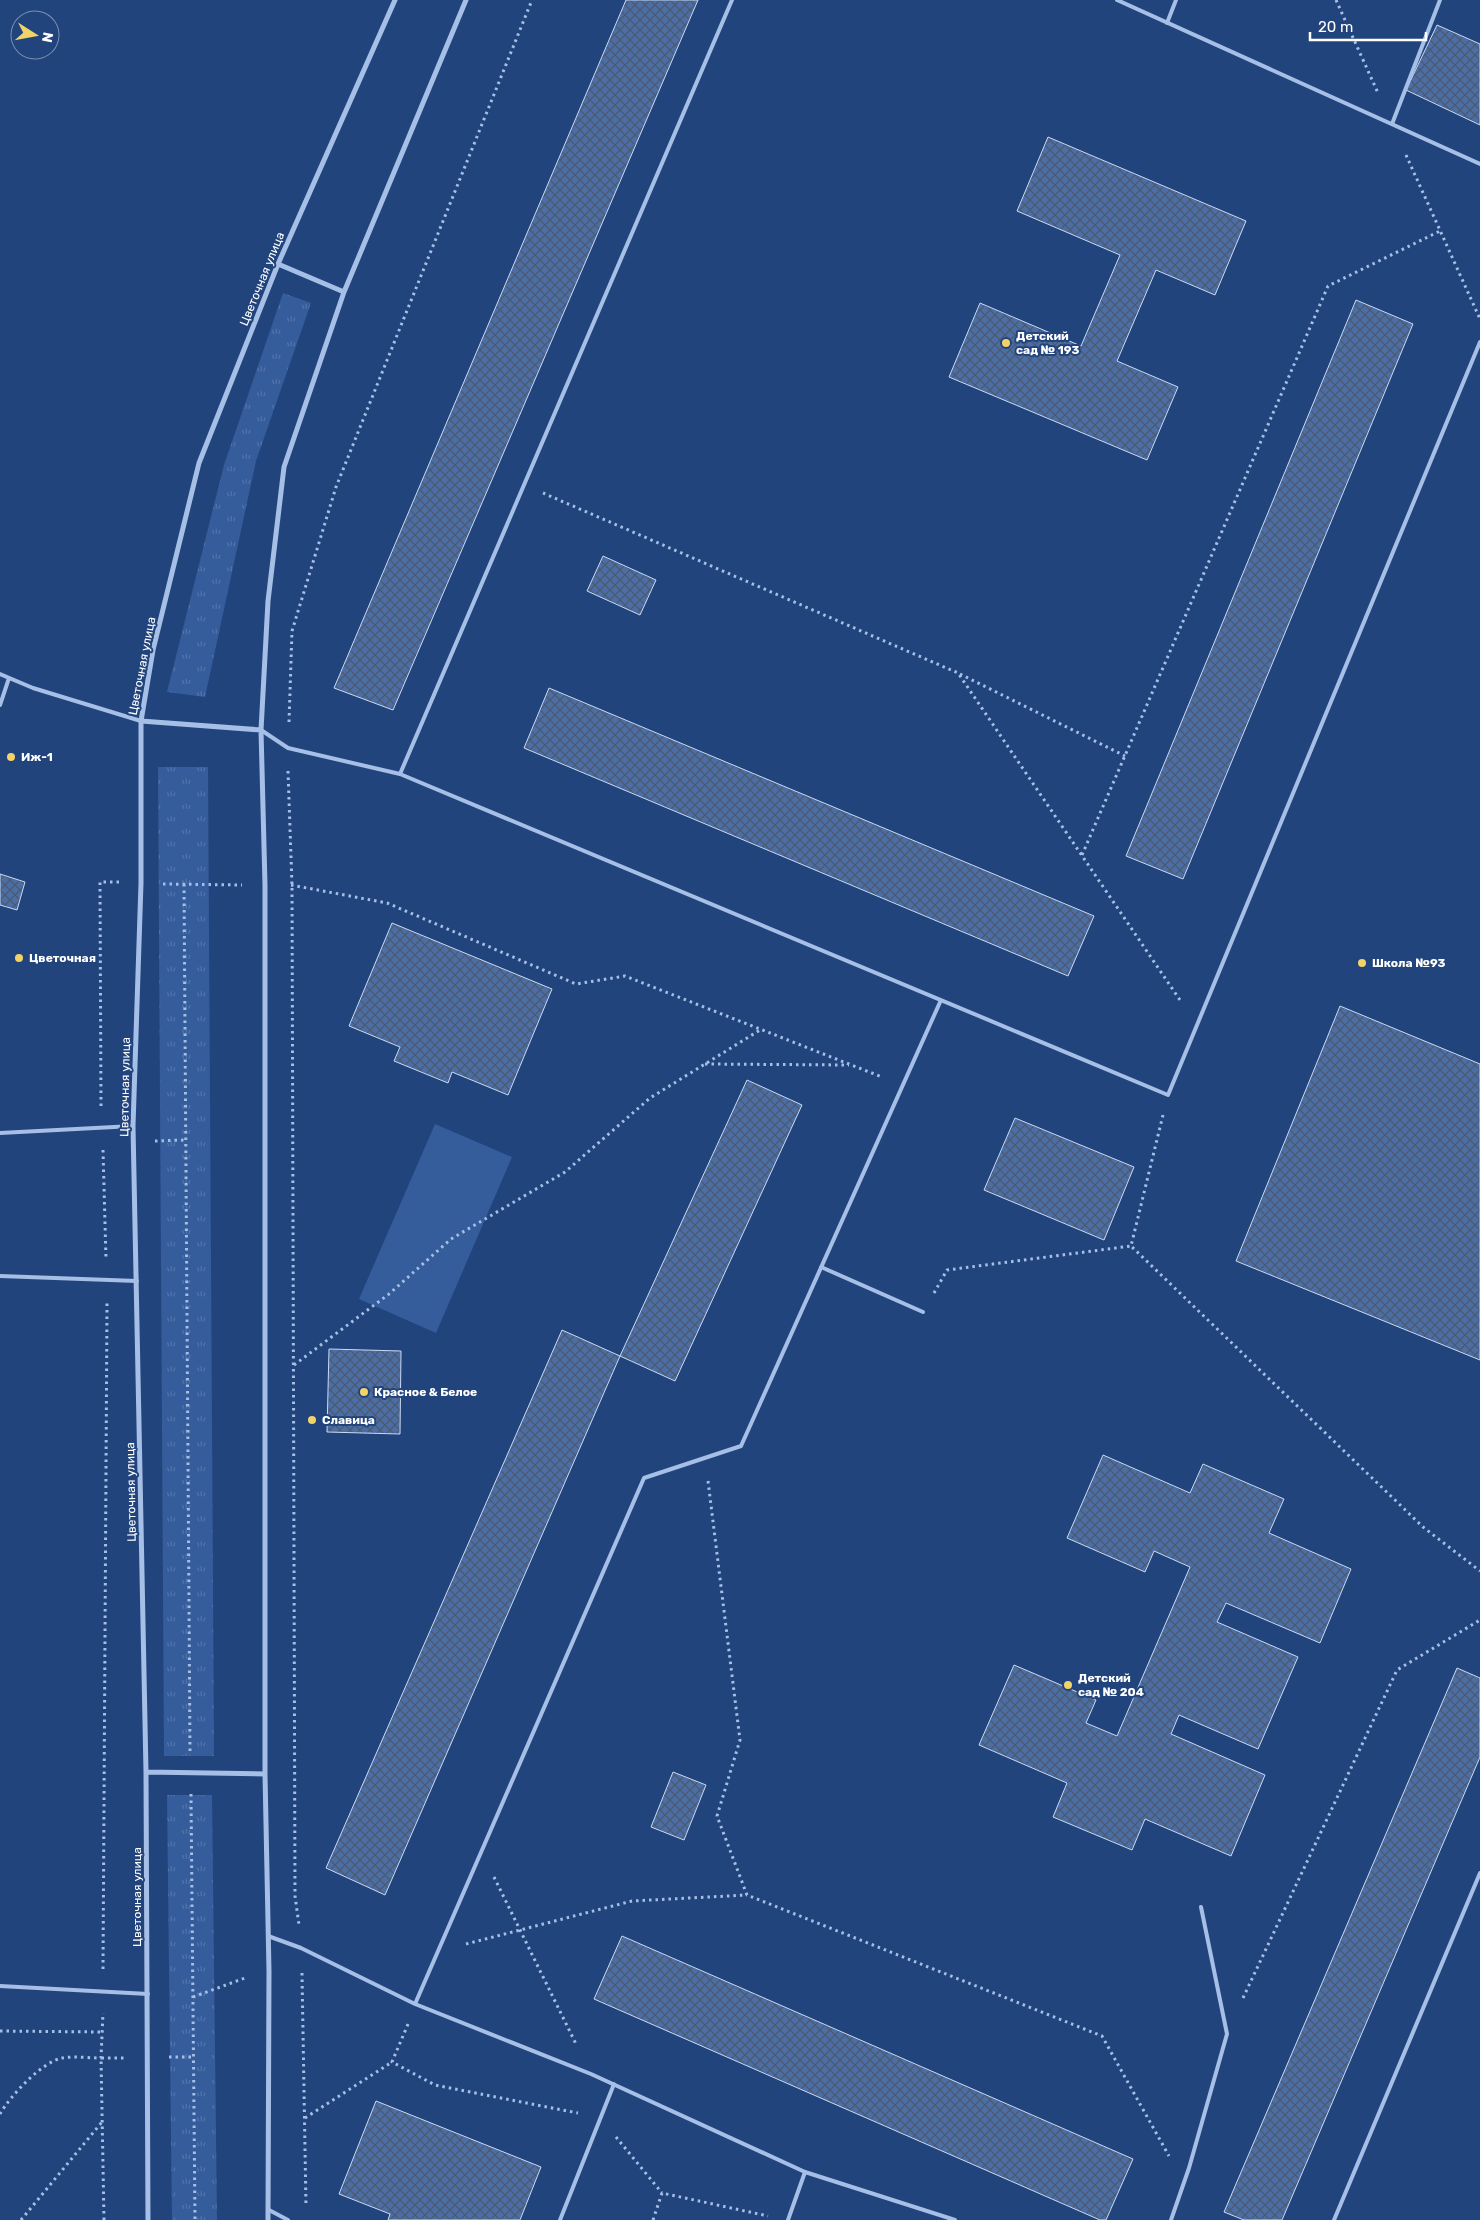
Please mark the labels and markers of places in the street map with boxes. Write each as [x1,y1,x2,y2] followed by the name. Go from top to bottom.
[1016,329,1079,357] place label: Детский сад № 193
[1000,337,1012,349] marker: Детский сад № 193
[21,750,53,764] place label: Иж-1
[5,751,17,763] marker: Иж-1
[29,951,96,965] place label: Цветочная
[13,952,25,964] marker: Цветочная
[1372,956,1446,970] place label: Школа №93
[1356,957,1368,969] marker: Школа №93
[374,1385,477,1399] place label: Красное & Белое
[358,1386,370,1398] marker: Красное & Белое
[322,1413,375,1427] place label: Славица
[306,1414,318,1426] marker: Славица
[1078,1671,1144,1699] place label: Детский сад № 204
[1062,1679,1074,1691] marker: Детский сад № 204

